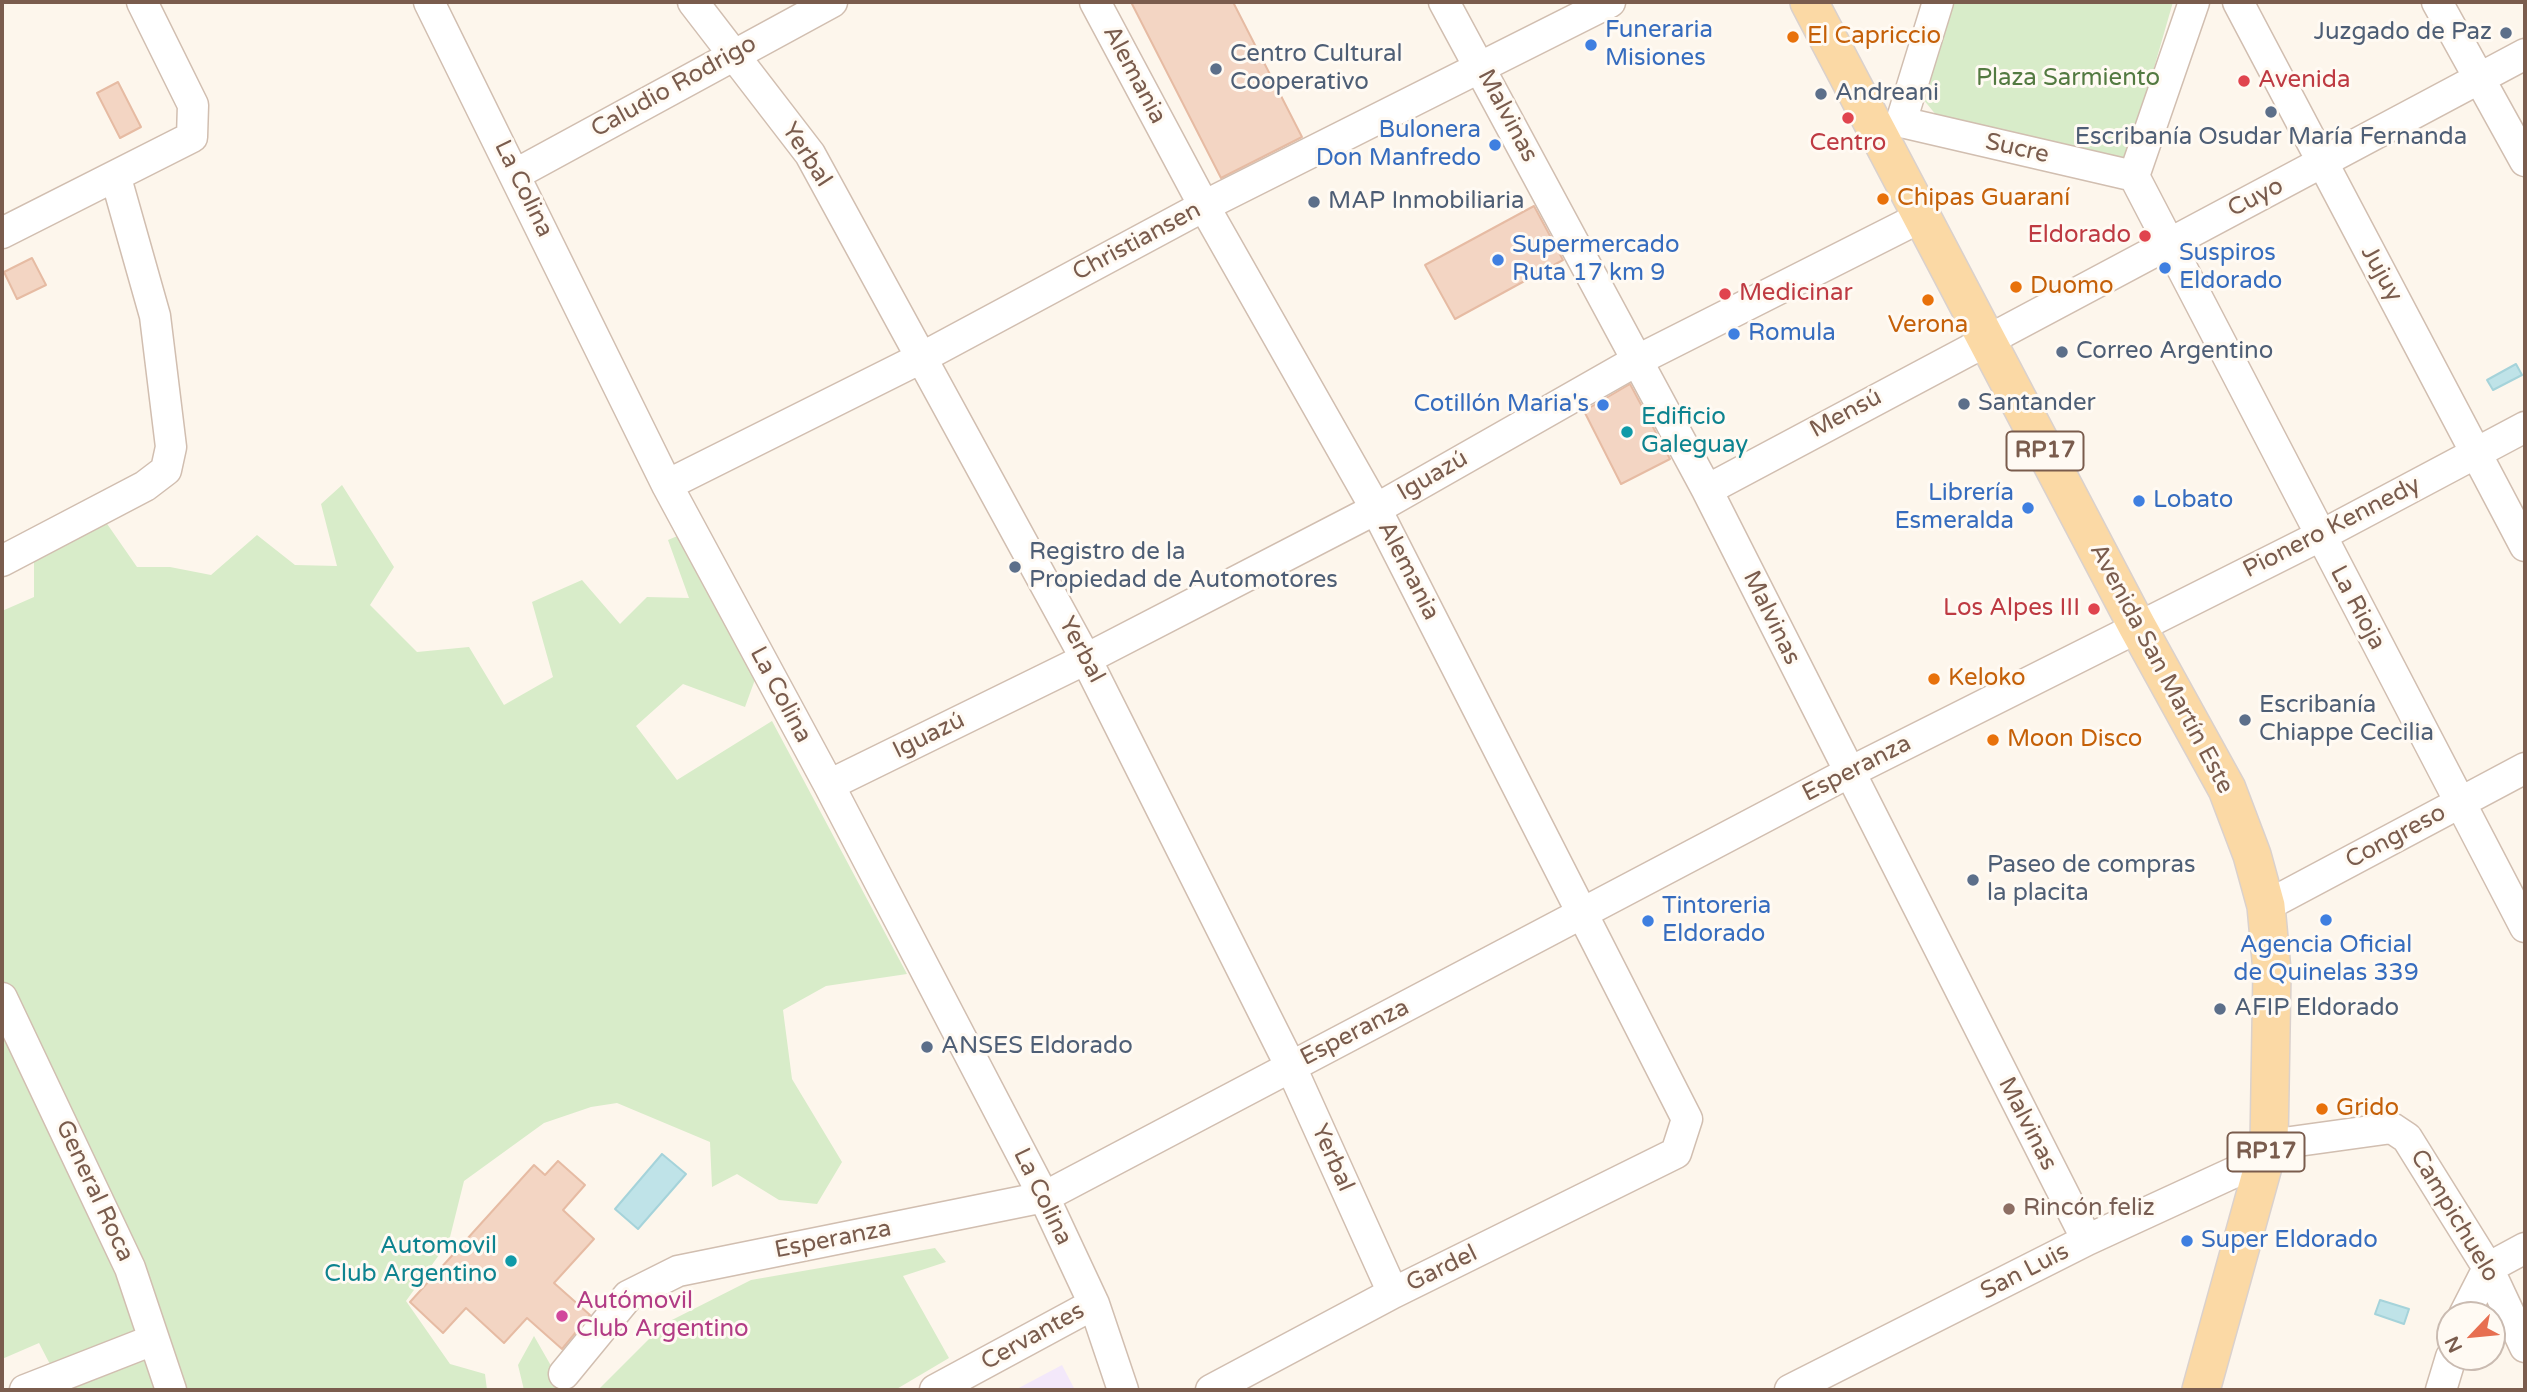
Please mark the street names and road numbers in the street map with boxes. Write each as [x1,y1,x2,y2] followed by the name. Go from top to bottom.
[1096,21,1172,129] street label: Alemania
[586,30,762,144] street label: Caludio Rodrigo
[1471,65,1543,167] street label: Malvinas
[775,117,837,193] street label: Yerbal
[1982,128,2052,170] street label: Sucre
[487,136,559,242] street label: La Colina
[2223,172,2289,224] street label: Cuyo
[1068,196,1206,288] street label: Christiansen
[2354,241,2408,307] street label: Jujuy
[1805,383,1887,445] street label: Mensú
[2007,432,2084,471] road number: RP17
[1393,444,1473,508] street label: Iguazú
[2239,471,2425,585] street label: Pionero Kennedy
[1371,517,1445,625] street label: Alemania
[2083,539,2239,799] street label: Avenida San Martín Este
[2323,561,2391,655] street label: La Rioja
[1736,566,1806,670] street label: Malvinas
[1052,612,1110,688] street label: Yerbal
[743,642,817,748] street label: La Colina
[888,706,970,766] street label: Iguazú
[1798,729,1916,809] street label: Esperanza
[2341,799,2451,875] street label: Congreso
[1296,993,1414,1073] street label: Esperanza
[1991,1072,2063,1176] street label: Malvinas
[49,1116,139,1266] street label: General Roca
[1304,1120,1360,1196] street label: Yerbal
[2228,1133,2304,1172] road number: RP17
[1006,1144,1078,1250] street label: La Colina
[2403,1145,2505,1287] street label: Campichuelo
[772,1215,894,1265] street label: Esperanza
[1976,1238,2074,1306] street label: San Luis
[1402,1240,1482,1298] street label: Gardel
[976,1297,1090,1377] street label: Cervantes

